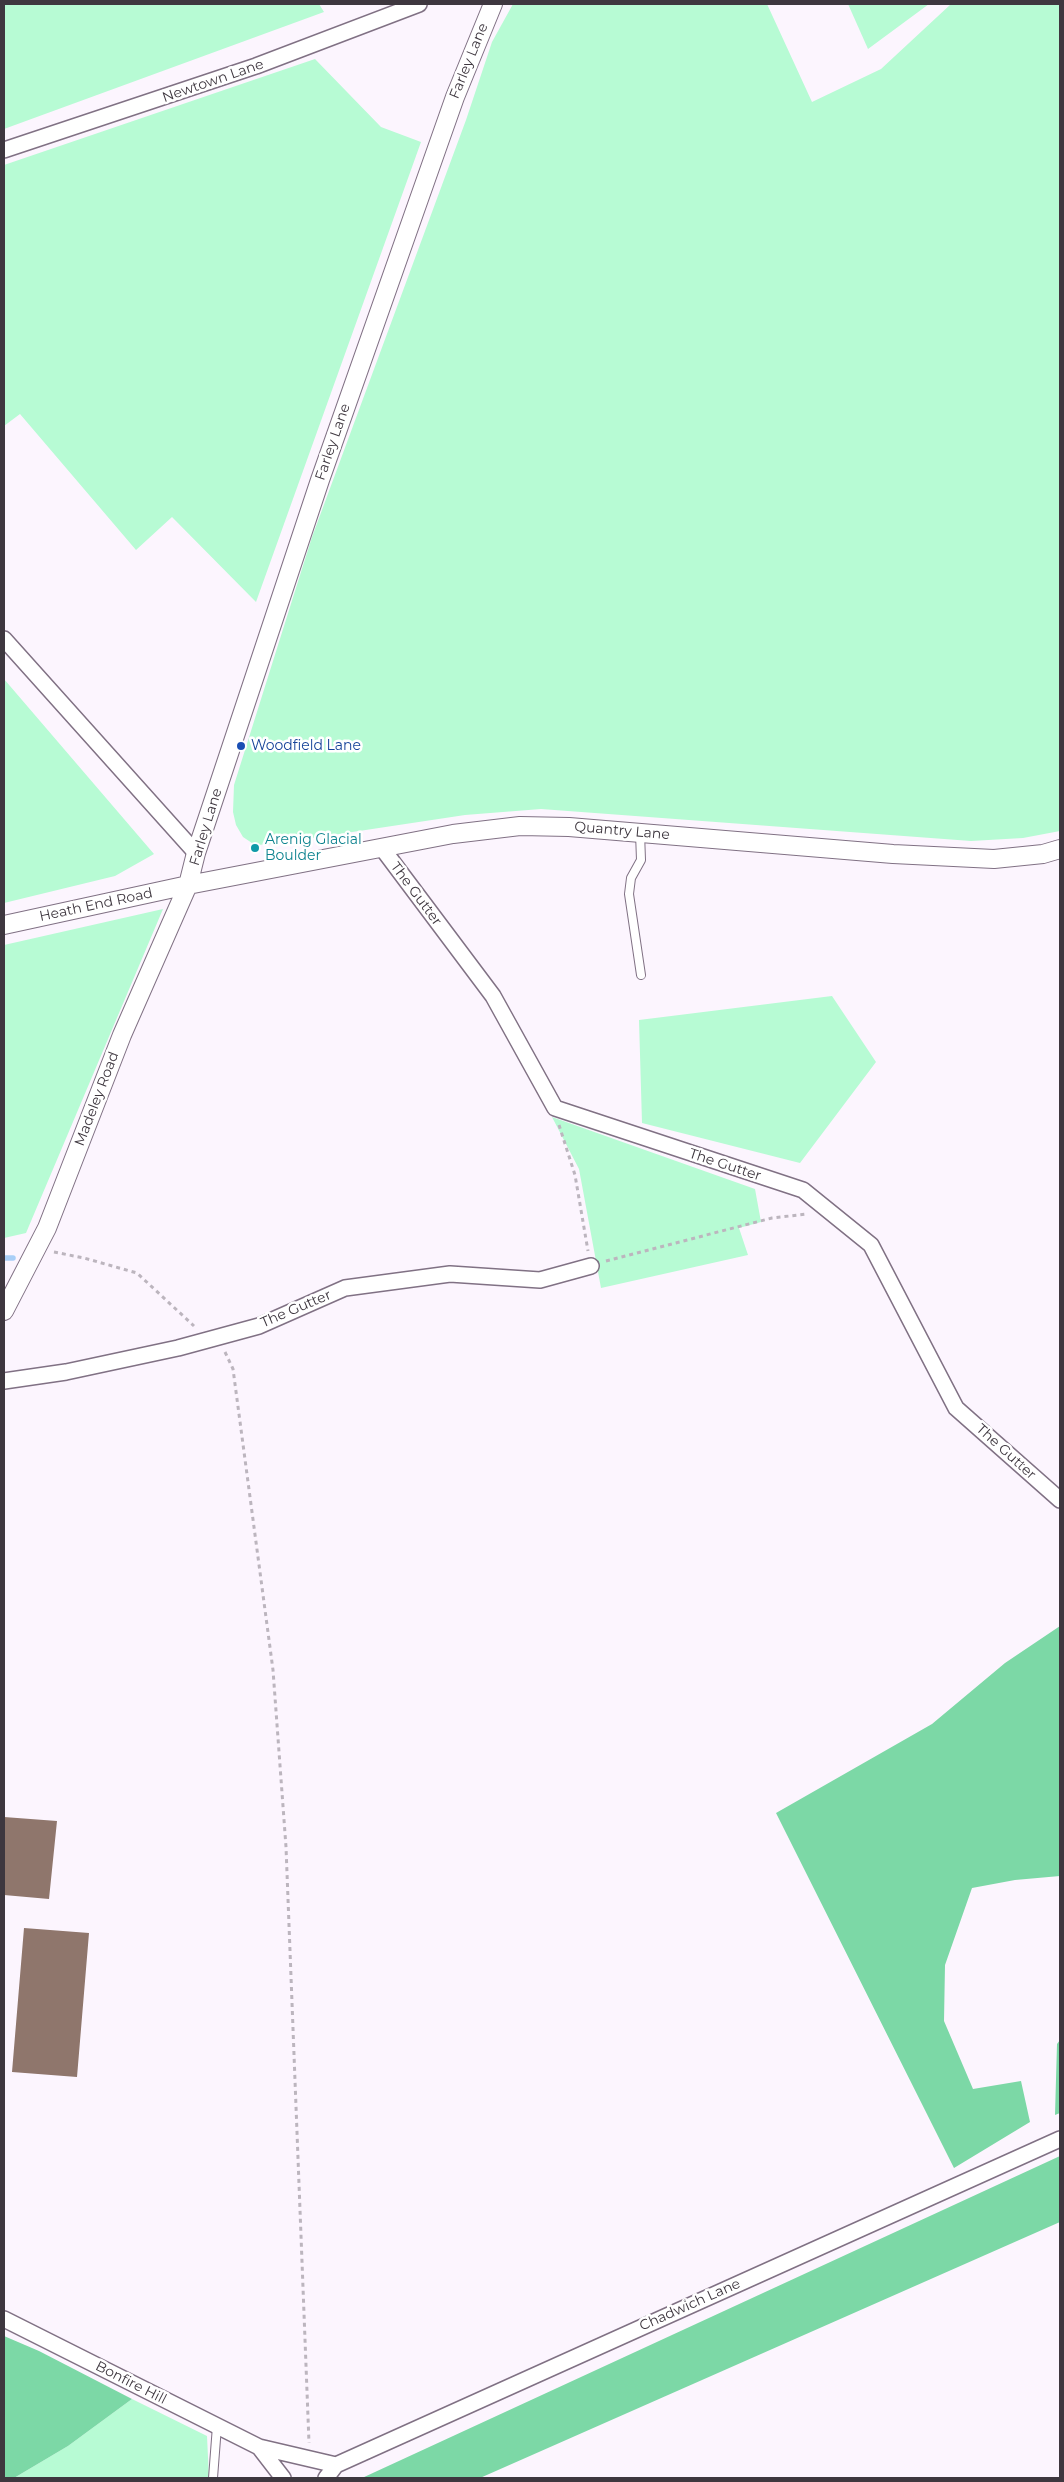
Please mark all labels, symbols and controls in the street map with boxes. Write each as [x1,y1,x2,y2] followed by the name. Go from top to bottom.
[446,21,492,101] street label: Farley Lane
[160,56,266,106] street label: Newtown Lane
[312,401,354,483] street label: Farley Lane
[251,738,361,754] place label: Woodfield Lane
[235,740,247,752] marker: Woodfield Lane
[186,786,226,868] street label: Farley Lane
[574,818,670,844] street label: Quantry Lane
[265,832,362,864] place label: Arenig Glacial Boulder
[249,842,261,854] marker: Arenig Glacial Boulder
[387,859,445,929] street label: The Gutter
[38,885,154,925] street label: Heath End Road
[71,1050,123,1148] street label: Madeley Road
[687,1145,763,1185] street label: The Gutter
[258,1287,334,1331] street label: The Gutter
[973,1421,1039,1483] street label: The Gutter
[637,2275,743,2335] street label: Chadwich Lane
[93,2358,169,2408] street label: Bonfire Hill

